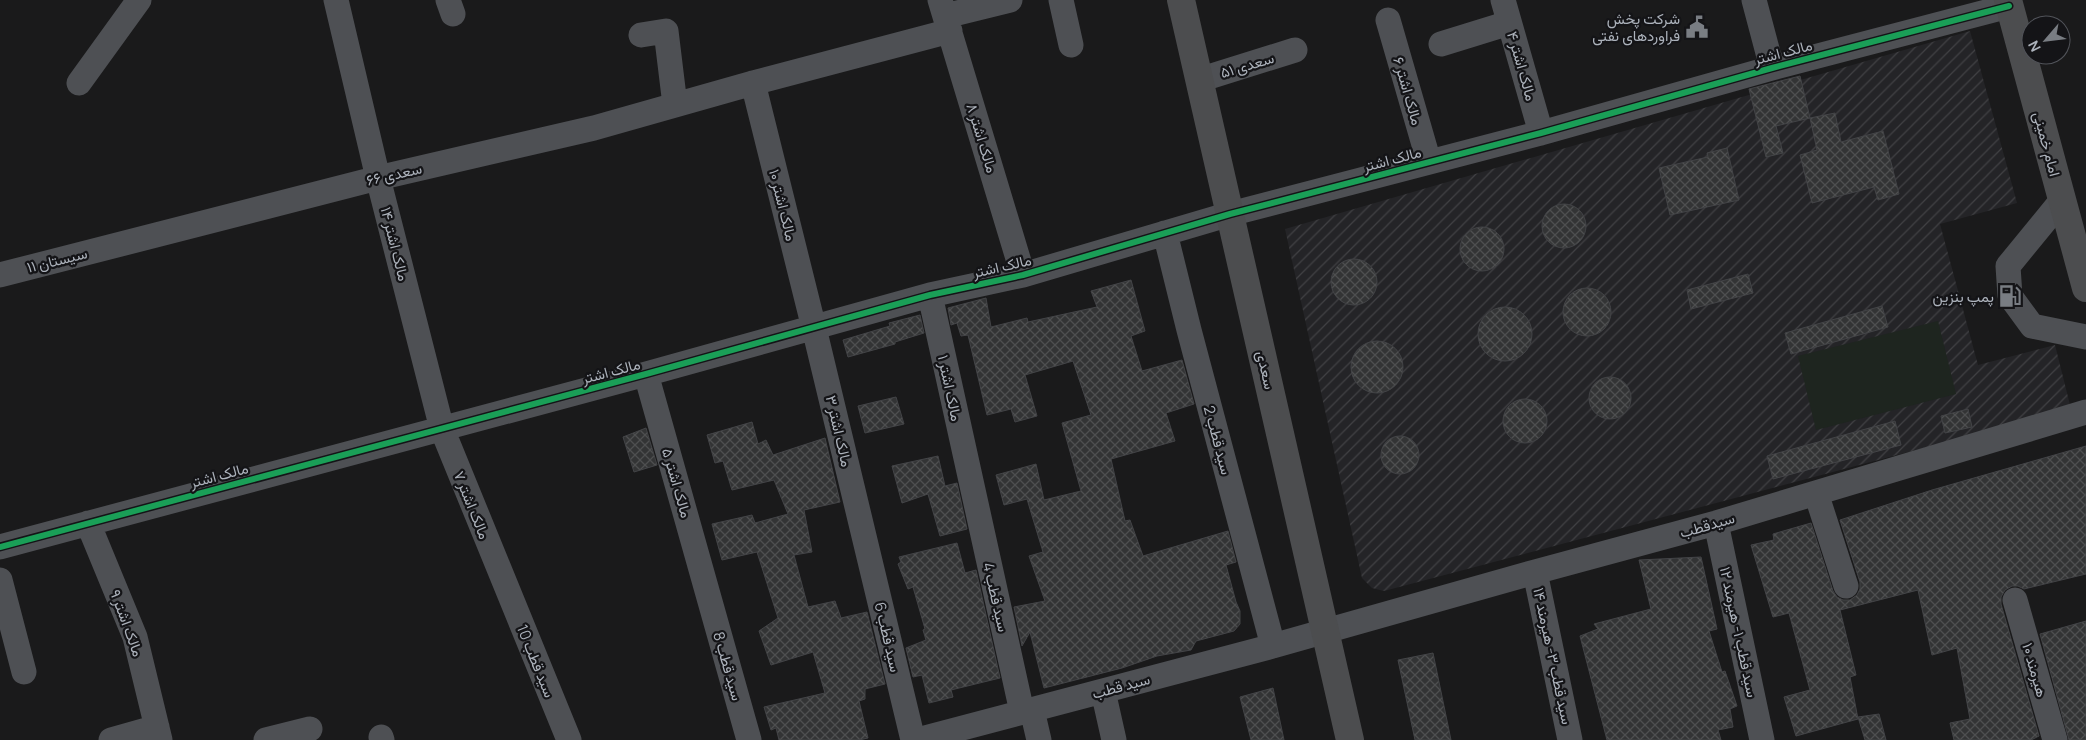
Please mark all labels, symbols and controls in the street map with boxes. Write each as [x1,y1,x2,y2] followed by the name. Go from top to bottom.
[1592,8,1680,46] place label: شرکت پخش فراوردهای نفتی
[1684,14,1710,40] public building icon: شرکت پخش فراوردهای نفتی
[2021,15,2071,65] north arrow
[1502,29,1542,103] street label: مالک اشتر ۴
[1750,34,1815,70] street label: مالک اشتر
[2023,37,2045,55] text: N
[1218,47,1277,83] street label: سعدی ۵۱
[1388,54,1428,128] street label: مالک اشتر ۶
[961,101,1003,175] street label: مالک اشتر ۸
[2028,109,2066,179] street label: امام خمینی
[1359,141,1424,177] street label: مالک اشتر
[364,157,424,191] street label: سعدی ۶۶
[764,167,802,243] street label: مالک اشتر ۱۰
[376,205,414,283] street label: مالک اشتر ۱۴
[25,242,90,278] street label: سیستان ۱۱
[970,249,1034,283] street label: مالک اشتر
[1997,283,2023,309] fuel station icon: پمپ بنزین
[1933,286,1994,307] place label: پمپ بنزین
[1251,349,1281,392] street label: سعدی
[578,353,643,389] street label: مالک اشتر
[933,353,967,423] street label: مالک اشتر ۱
[821,393,857,469] street label: مالک اشتر ۳
[1199,403,1237,477] street label: سید قطب 2
[657,446,697,520] street label: مالک اشتر ۵
[186,457,251,493] street label: مالک اشتر
[449,468,495,542] street label: مالک اشتر ۷
[1677,507,1737,543] street label: سیدقطب
[978,560,1014,634] street label: سید قطب 4
[1715,565,1763,699] street label: سید قطب ۱- هیرمند ۱۲
[105,586,149,660] street label: مالک اشتر ۹
[1528,586,1578,726] street label: سید قطب ۳- هیرمند ۱۴
[870,600,906,674] street label: سید قطب 6
[512,621,560,701] street label: سید قطب 10
[708,629,748,703] street label: سید قطب 8
[2017,640,2053,700] street label: هیرمند ۱۰
[1090,668,1152,704] street label: سید قطب

